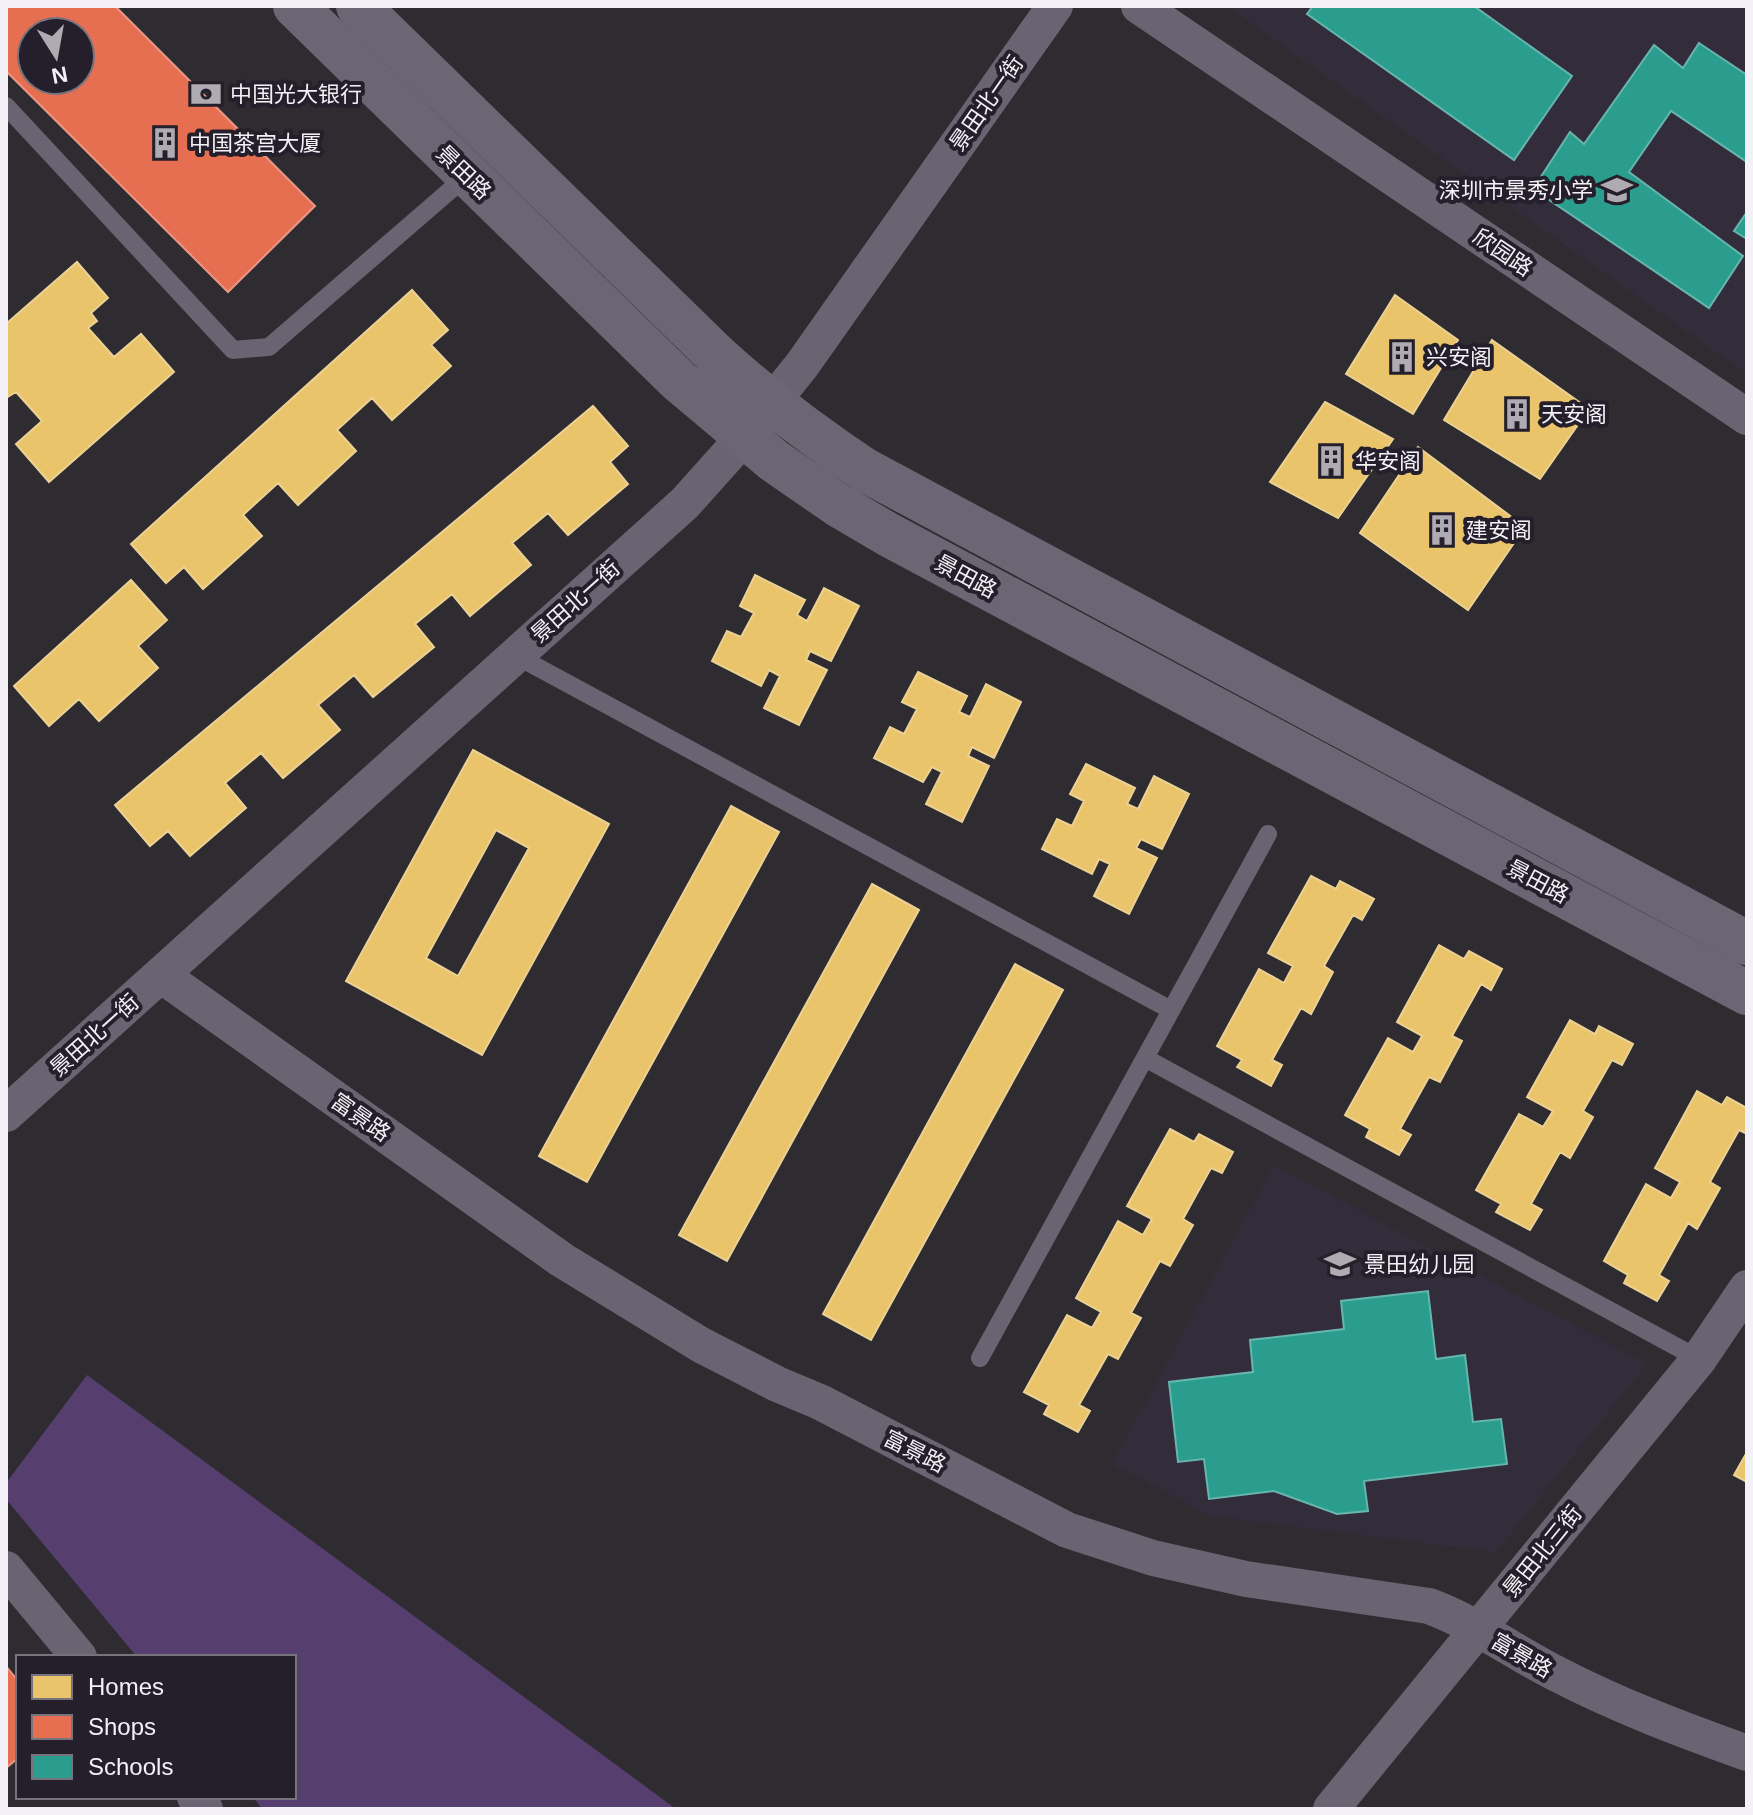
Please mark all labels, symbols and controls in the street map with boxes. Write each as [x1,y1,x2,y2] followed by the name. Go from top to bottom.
[16,16,96,96] north arrow
[945,51,1028,156] street label: 景田北一街
[50,61,70,89] text: N
[189,77,223,111] bank icon: 中国光大银行
[230,82,362,107] place label: 中国光大银行
[148,126,182,160] building icon: 中国茶宫大厦
[189,131,321,156] place label: 中国茶宫大厦
[431,140,496,204] street label: 景田路
[1600,173,1634,207] school or university icon: 深圳市景秀小学
[1439,178,1593,203] place label: 深圳市景秀小学
[1468,224,1537,281] street label: 欣园路
[1385,340,1419,374] building icon: 兴安阁
[1426,345,1492,370] place label: 兴安阁
[1500,397,1534,431] building icon: 天安阁
[1541,402,1607,427] place label: 天安阁
[1314,444,1348,478] building icon: 华安阁
[1355,449,1421,474] place label: 华安阁
[1425,513,1459,547] building icon: 建安阁
[1466,518,1532,543] place label: 建安阁
[931,550,1001,603] street label: 景田路
[526,555,625,647] street label: 景田北一街
[1503,855,1573,908] street label: 景田路
[45,989,144,1081] street label: 景田北一街
[327,1088,395,1147] street label: 富景路
[1323,1247,1357,1281] school or university icon: 景田幼儿园
[1364,1252,1474,1277] place label: 景田幼儿园
[880,1425,950,1478] street label: 富景路
[1498,1501,1587,1602] street label: 景田北三街
[1487,1628,1557,1683] street label: 富景路
[16,1655,296,1799] legend
[88,1673,164,1700] text: Homes
[88,1713,156,1740] text: Shops
[88,1753,173,1780] text: Schools

